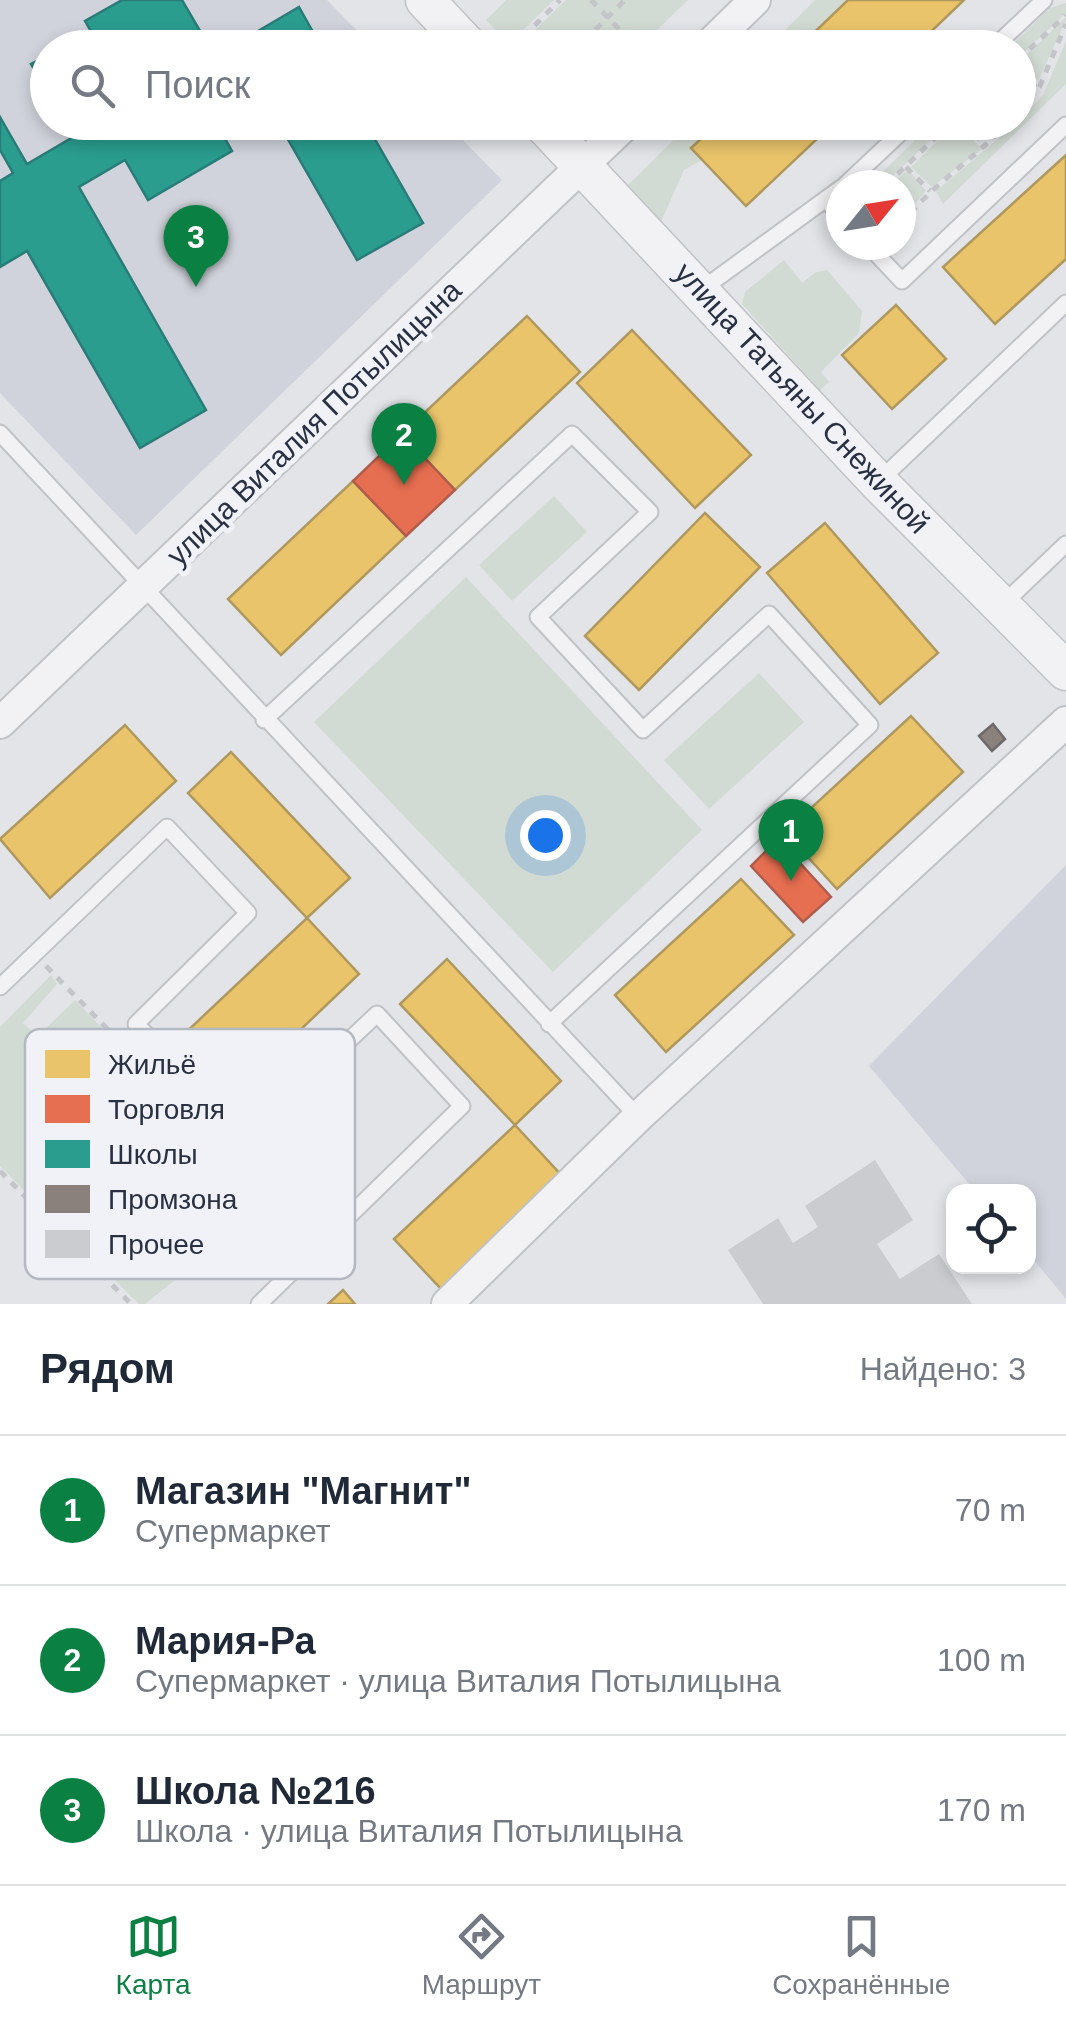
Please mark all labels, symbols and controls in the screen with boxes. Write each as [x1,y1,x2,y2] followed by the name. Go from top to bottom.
[30,30,1036,140] search box
[65,58,120,113] icon: search
[145,64,250,106] text: Поиск
[826,170,916,260] north arrow
[164,204,228,287] pin: 3
[668,256,936,540] street label: улица Татьяны Снежиной
[160,273,468,572] street label: улица Виталия Потылицына
[372,402,436,485] pin: 2
[758,798,824,881] pin: 1
[520,810,571,861] your location
[25,1029,355,1279] legend
[108,1049,196,1080] text: Жильё
[108,1094,225,1125] text: Торговля
[108,1139,198,1170] text: Школы
[108,1184,238,1215] text: Промзона
[946,1184,1036,1274] map controls
[946,1184,1036,1274] button: locate
[108,1229,204,1260] text: Прочее
[40,1345,175,1392] text: Рядом
[860,1351,1026,1387] text: Найдено: 3
[135,1470,471,1512] text: Магазин "Магнит"
[64,1492,81,1528] text: 1
[955,1492,1026,1528] text: 70 m
[135,1513,330,1549] text: Супермаркет
[135,1620,316,1662] text: Мария-Ра
[64,1642,81,1678] text: 2
[937,1642,1026,1678] text: 100 m
[135,1663,781,1699] text: Супермаркет · улица Виталия Потылицына
[135,1770,376,1812] text: Школа №216
[64,1792,81,1828] text: 3
[937,1792,1026,1828] text: 170 m
[135,1813,683,1849] text: Школа · улица Виталия Потылицына
[116,1909,191,2001] tab: Карта
[422,1909,541,2001] tab: Маршрут
[772,1909,950,2001] tab: Сохранённые

